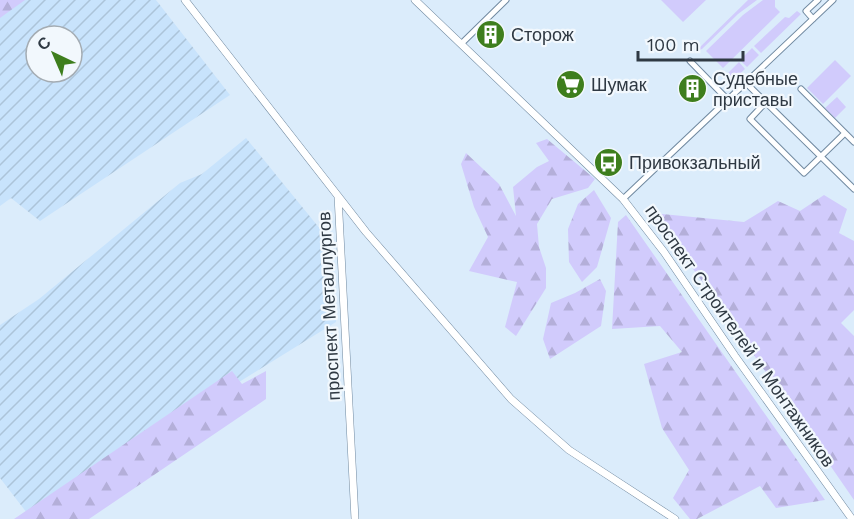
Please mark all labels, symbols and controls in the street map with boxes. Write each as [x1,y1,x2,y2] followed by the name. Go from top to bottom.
[474,19,506,51] building icon: Сторож
[24,24,84,84] north arrow
[511,24,574,45] place label: Сторож
[638,24,743,62] scale bar
[33,32,55,54] text: С
[647,34,700,55] text: 100 m
[713,68,798,110] place label: Судебные приставы
[554,69,586,101] supermarket icon: Шумак
[676,73,708,105] building icon: Судебные приставы
[591,74,647,95] place label: Шумак
[592,147,624,179] bus stop icon: Привокзальный
[629,152,761,173] place label: Привокзальный
[641,200,840,471] street label: проспект Строителей и Монтажников
[313,211,344,401] street label: проспект Металлургов

